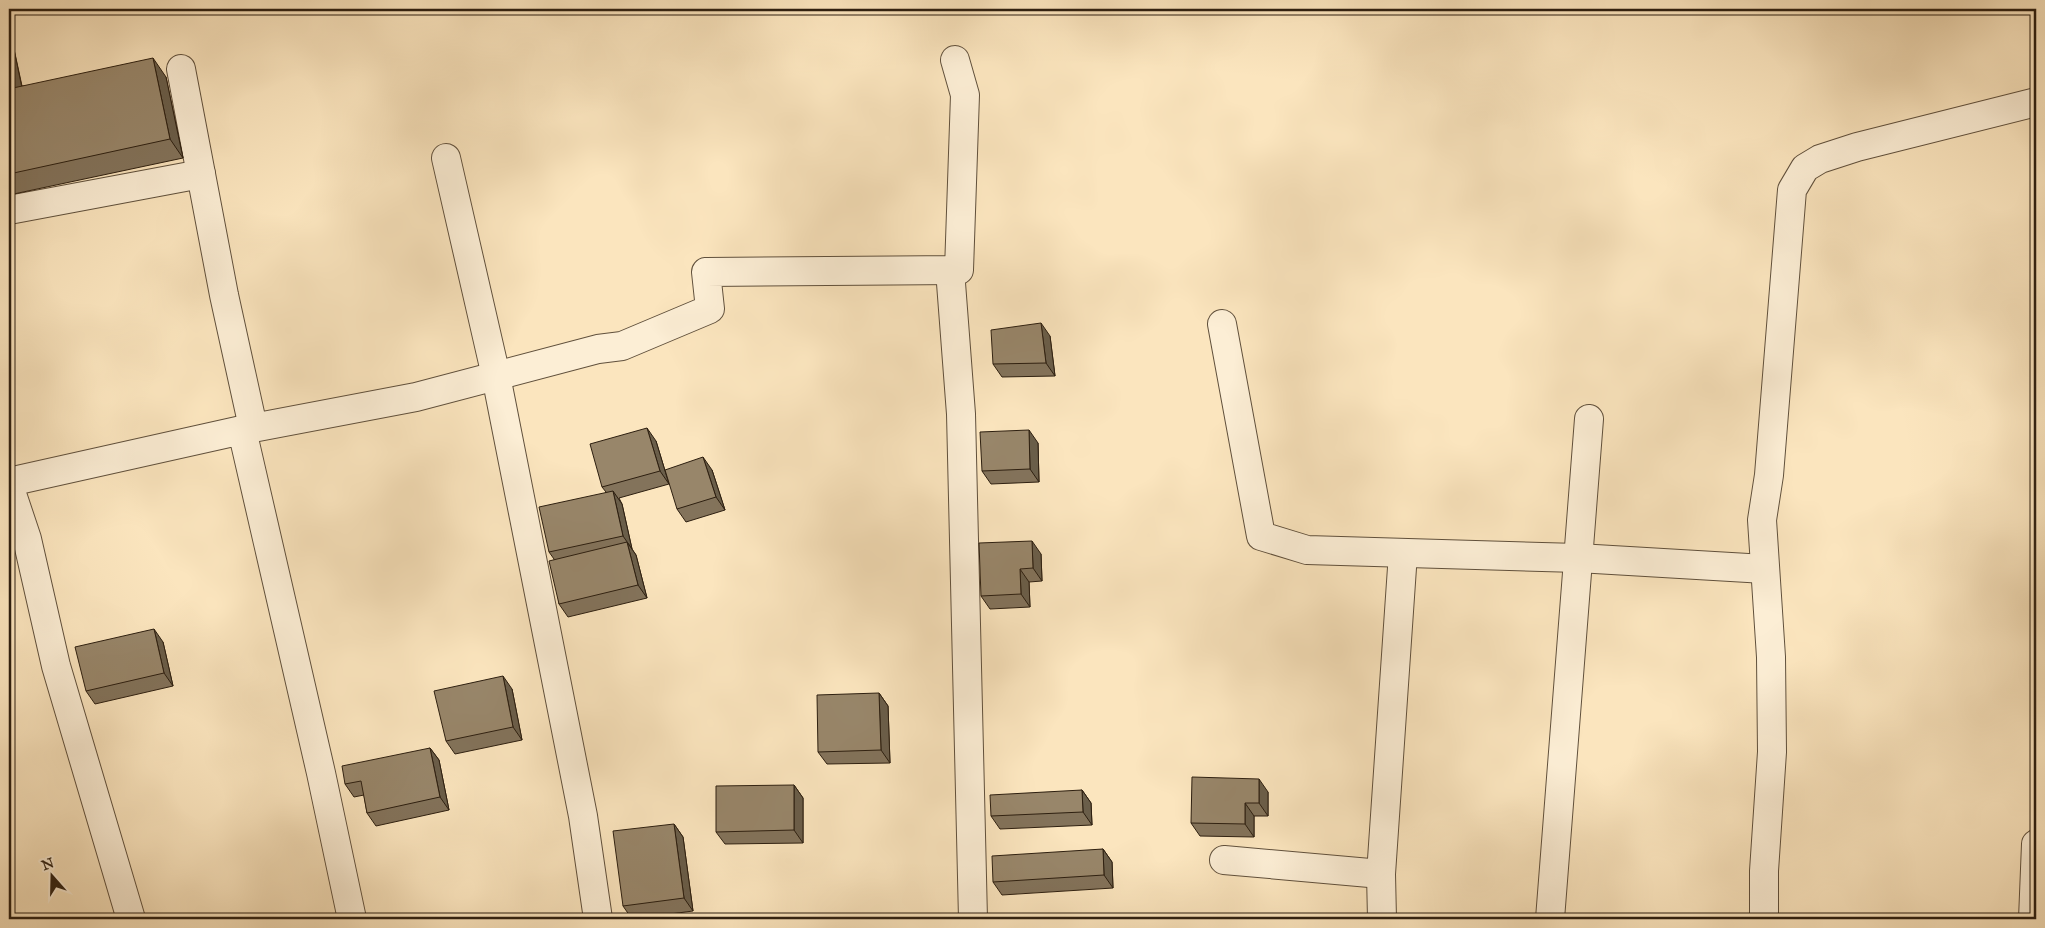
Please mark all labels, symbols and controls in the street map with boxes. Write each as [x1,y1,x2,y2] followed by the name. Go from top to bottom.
[28,850,78,900] north arrow
[39,854,56,874] text: N

